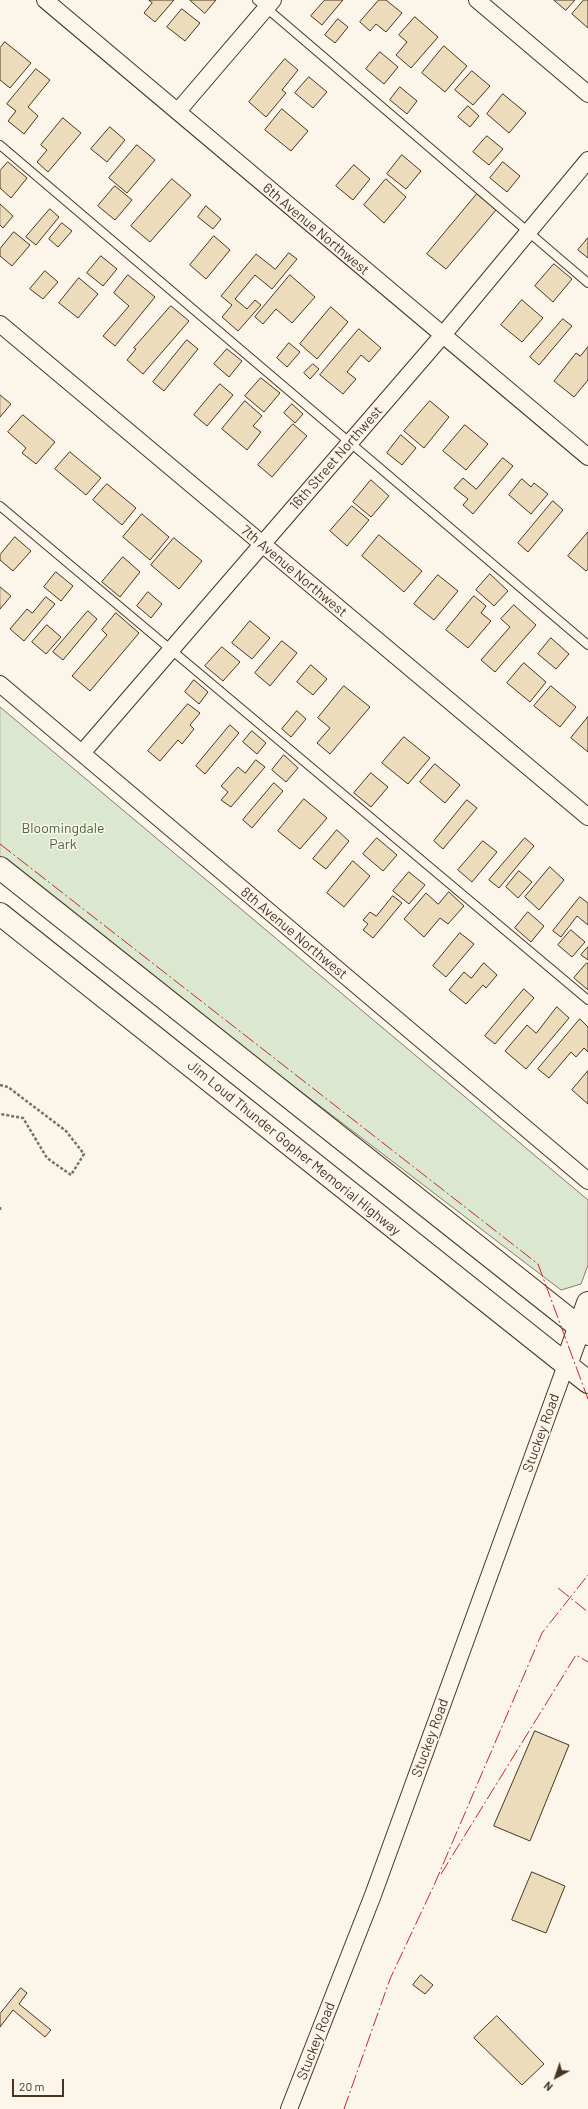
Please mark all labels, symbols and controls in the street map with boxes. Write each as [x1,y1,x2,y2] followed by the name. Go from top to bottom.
[259,180,373,278] street label: 6th Avenue Northwest
[286,402,386,514] street label: 16th Street Northwest
[238,522,350,620] street label: 7th Avenue Northwest
[22,820,104,852] park label: Bloomingdale Park
[237,884,351,982] street label: 8th Avenue Northwest
[184,1057,404,1239] street label: Jim Loud Thunder Gopher Memorial Highway
[519,1391,563,1475] street label: Stuckey Road
[408,1696,452,1780] street label: Stuckey Road
[293,2000,339,2082] street label: Stuckey Road
[536,2057,576,2097] north arrow
[14,2071,66,2097] scale bar
[19,2079,45,2093] text: 20 m
[541,2079,555,2094] text: N

